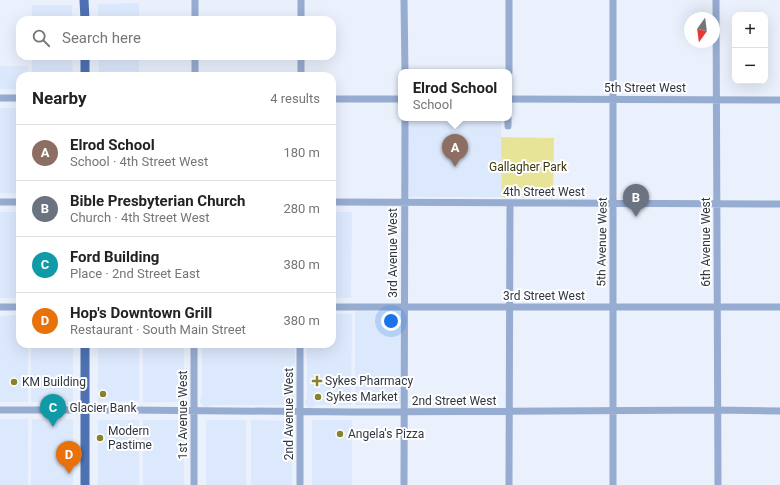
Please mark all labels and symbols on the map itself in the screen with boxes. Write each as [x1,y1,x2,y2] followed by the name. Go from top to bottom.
[684,12,720,48] north arrow
[604,81,686,95] street label: 5th Street West
[442,134,468,167] pin: A
[489,160,568,174] park label: Gallagher Park
[623,184,649,217] pin: B
[503,185,585,199] street label: 4th Street West
[594,197,610,287] street label: 5th Avenue West
[699,197,713,287] street label: 6th Avenue West
[386,208,400,298] street label: 3rd Avenue West
[503,289,585,303] street label: 3rd Street West
[381,311,401,331] your location
[282,368,296,460] street label: 2nd Avenue West
[176,370,190,460] street label: 1st Avenue West
[325,374,413,388] place label: Sykes Pharmacy
[22,375,86,389] place label: KM Building
[312,376,322,386] marker: Sykes Pharmacy
[9,377,19,387] marker: KM Building
[98,389,108,399] marker: Glacier Bank
[326,390,398,404] place label: Sykes Market
[313,392,323,402] marker: Sykes Market
[40,394,66,427] pin: C
[412,394,496,408] street label: 2nd Street West
[70,401,137,415] place label: Glacier Bank
[108,424,152,452] place label: Modern Pastime
[348,427,424,441] place label: Angela's Pizza
[335,429,345,439] marker: Angela's Pizza
[95,433,105,443] marker: Modern Pastime
[56,441,82,474] pin: D

